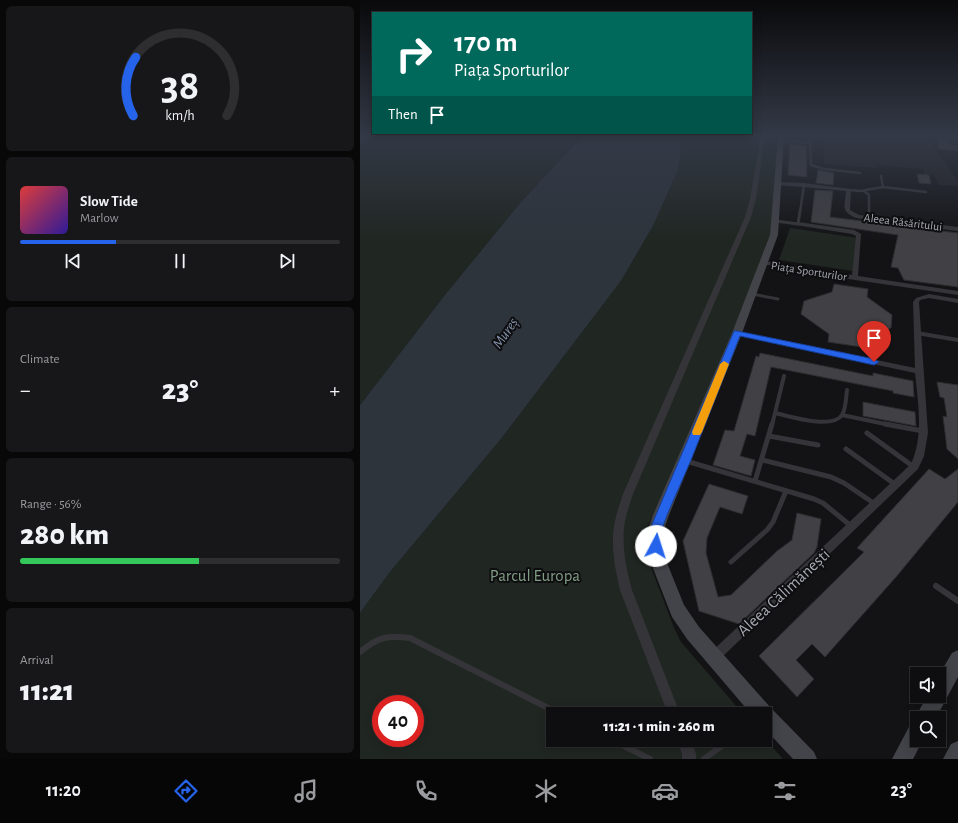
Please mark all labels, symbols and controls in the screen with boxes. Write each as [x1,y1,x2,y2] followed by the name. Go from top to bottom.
[388,28,440,80] icon: right
[454,29,518,57] text: 170 m
[454,62,569,80] text: Piața Sporturilor
[161,66,199,107] text: 38
[426,104,448,126] icon: arrive
[388,107,418,122] text: Then
[165,109,195,123] text: km/h
[80,194,138,209] text: Slow Tide
[863,211,943,233] street label: Aleea Răsăritului
[80,212,118,225] text: Marlow
[62,250,84,272] icon: previous
[169,250,191,272] icon: pause
[276,250,298,272] icon: next
[770,259,848,285] street label: Piața Sporturilor
[490,315,522,352] water label: Mureș
[857,321,891,362] pin
[863,327,885,349] icon: arrive
[20,353,59,366] text: Climate
[162,375,198,405] text: 23°
[20,379,31,401] text: −
[329,379,340,401] text: +
[20,498,81,511] text: Range · 56%
[20,520,109,550] text: 280 km
[635,525,677,567] position arrow
[734,546,834,641] street label: Aleea Călimănești
[490,567,580,584] park label: Parcul Europa
[20,654,53,667] text: Arrival
[910,667,946,747] map controls
[910,667,946,703] button: sound
[20,676,74,706] text: 11:21
[372,695,424,747] speed limit sign: 40
[910,711,946,747] button: search
[603,719,715,734] text: 11:21 · 1 min · 260 m
[172,777,200,805] icon: directions
[292,777,320,805] icon: music
[412,777,440,805] icon: phone
[532,777,560,805] icon: climate
[651,777,679,805] icon: car
[771,777,799,805] icon: filters
[46,782,81,800] text: 11:20
[891,782,912,800] text: 23°

